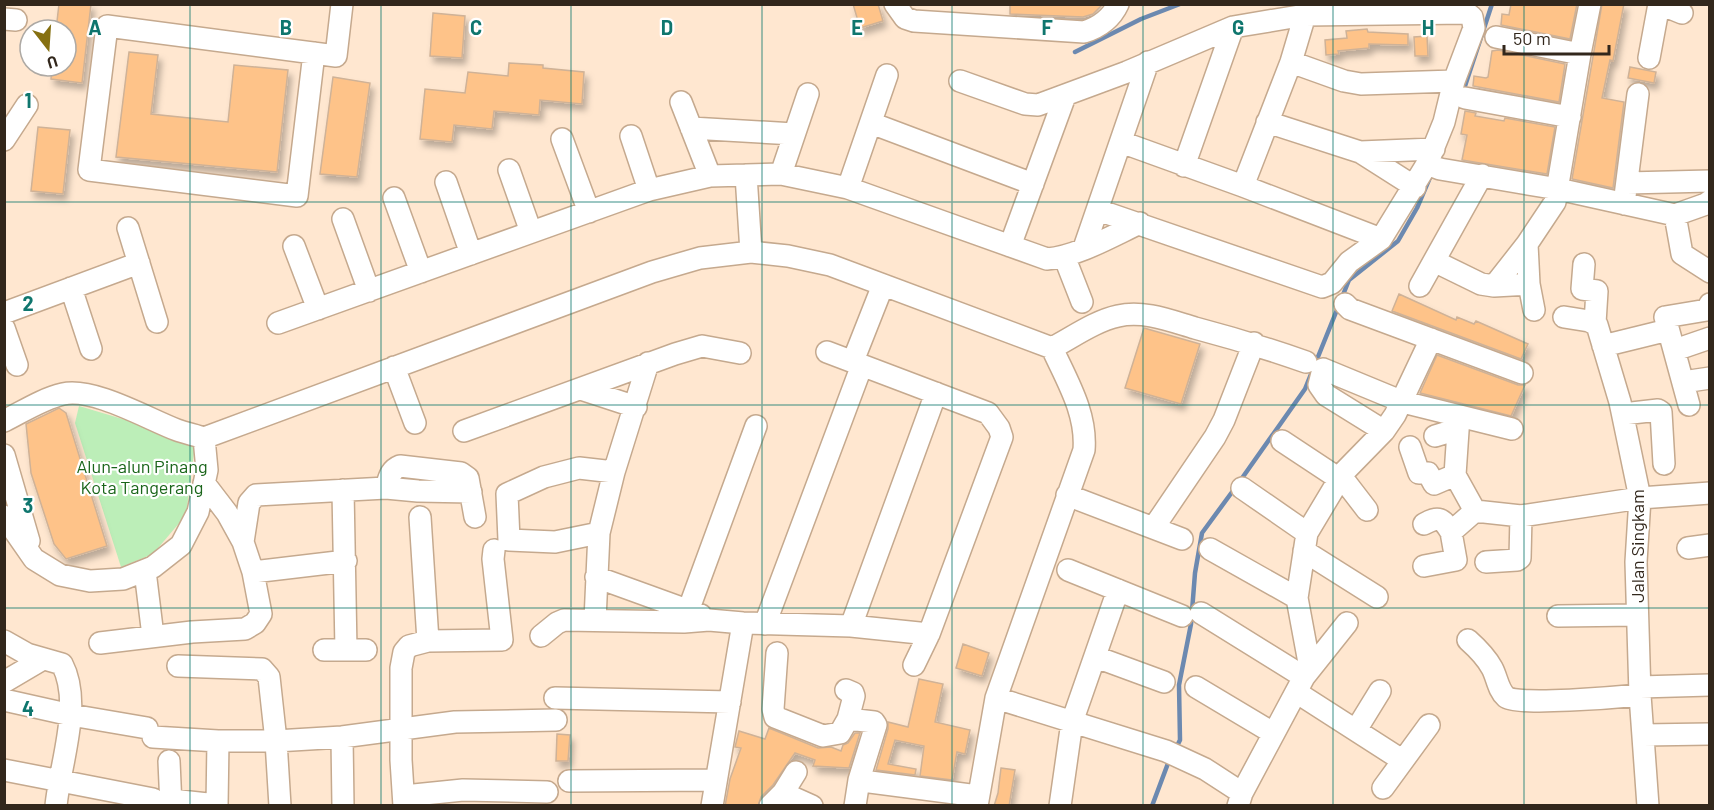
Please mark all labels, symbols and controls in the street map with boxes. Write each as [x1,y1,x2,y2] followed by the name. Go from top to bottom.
[88,15,102,39] text: A
[280,15,292,39] text: B
[470,15,482,39] text: C
[661,15,673,39] text: D
[851,15,863,39] text: E
[1041,15,1053,39] text: F
[1232,15,1244,39] text: G
[1422,15,1434,39] text: H
[18,18,78,78] north arrow
[1504,18,1609,56] scale bar
[1513,27,1551,49] text: 50 m
[45,52,60,73] text: U
[24,88,32,112] text: 1
[22,291,34,315] text: 2
[76,455,208,498] park label: Alun-alun Pinang Kota Tangerang
[1626,489,1648,603] street label: Jalan Singkam
[23,493,33,517] text: 3
[22,696,34,720] text: 4

